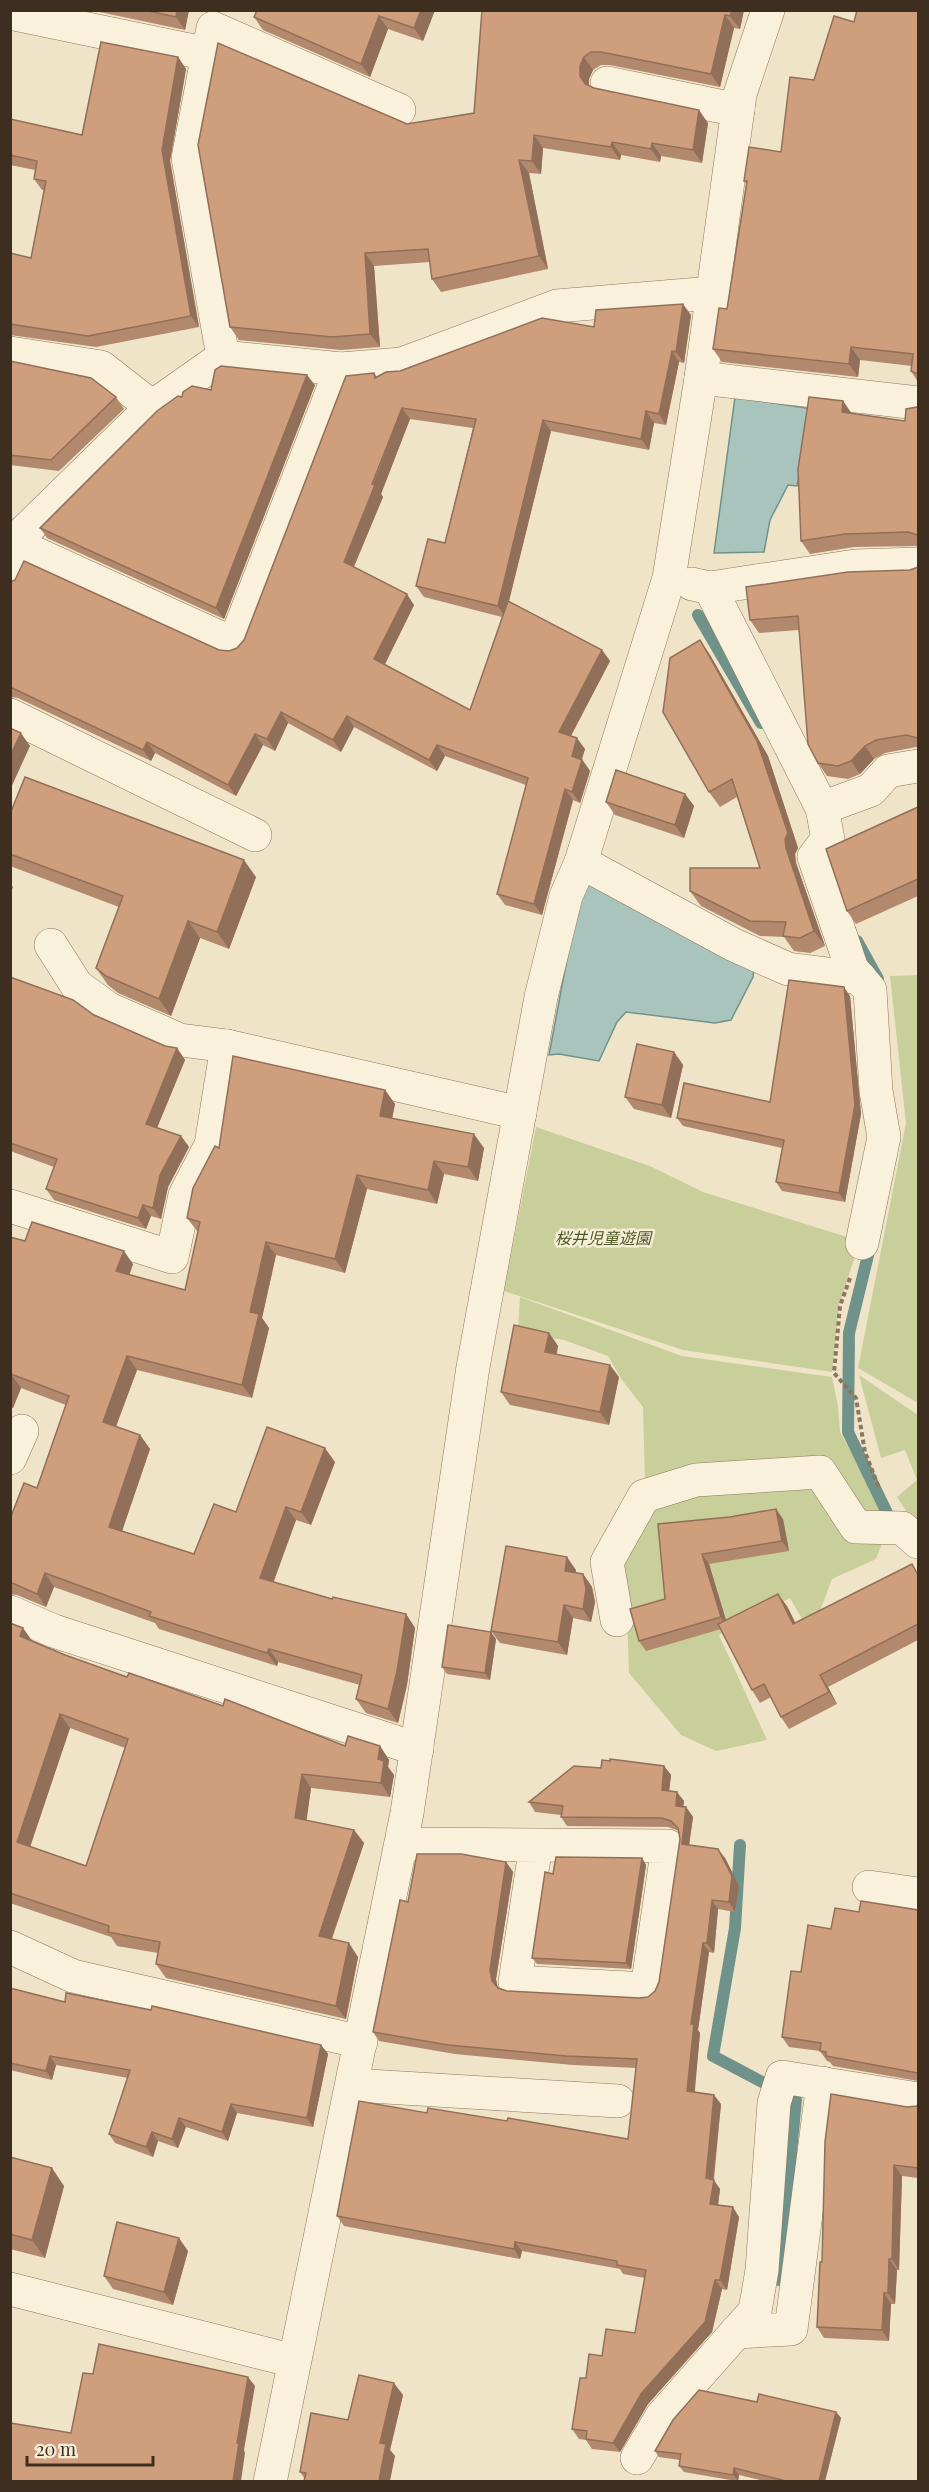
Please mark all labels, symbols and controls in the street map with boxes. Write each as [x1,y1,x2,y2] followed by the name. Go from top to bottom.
[555,1227,653,1248] park label: 桜井児童遊園
[27,2429,153,2467] scale bar
[36,2437,76,2461] text: 20 m

